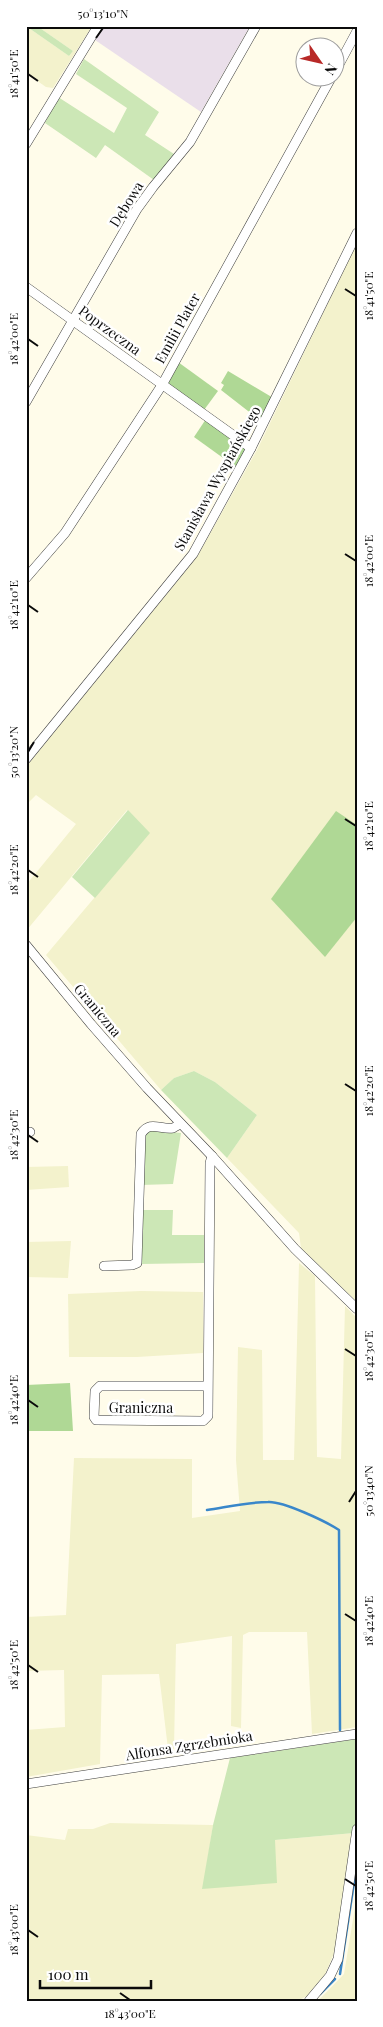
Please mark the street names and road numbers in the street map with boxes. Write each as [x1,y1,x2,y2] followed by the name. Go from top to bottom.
[105,178,147,230] street label: Dębowa
[150,289,205,367] street label: Emilii Plater
[75,301,145,359] street label: Poprzeczna
[169,402,265,554] street label: Stanisława Wyspiańskiego
[70,979,126,1041] street label: Graniczna
[109,1398,173,1417] street label: Graniczna
[123,1726,254,1765] street label: Alfonsa Zgrzebnioka

